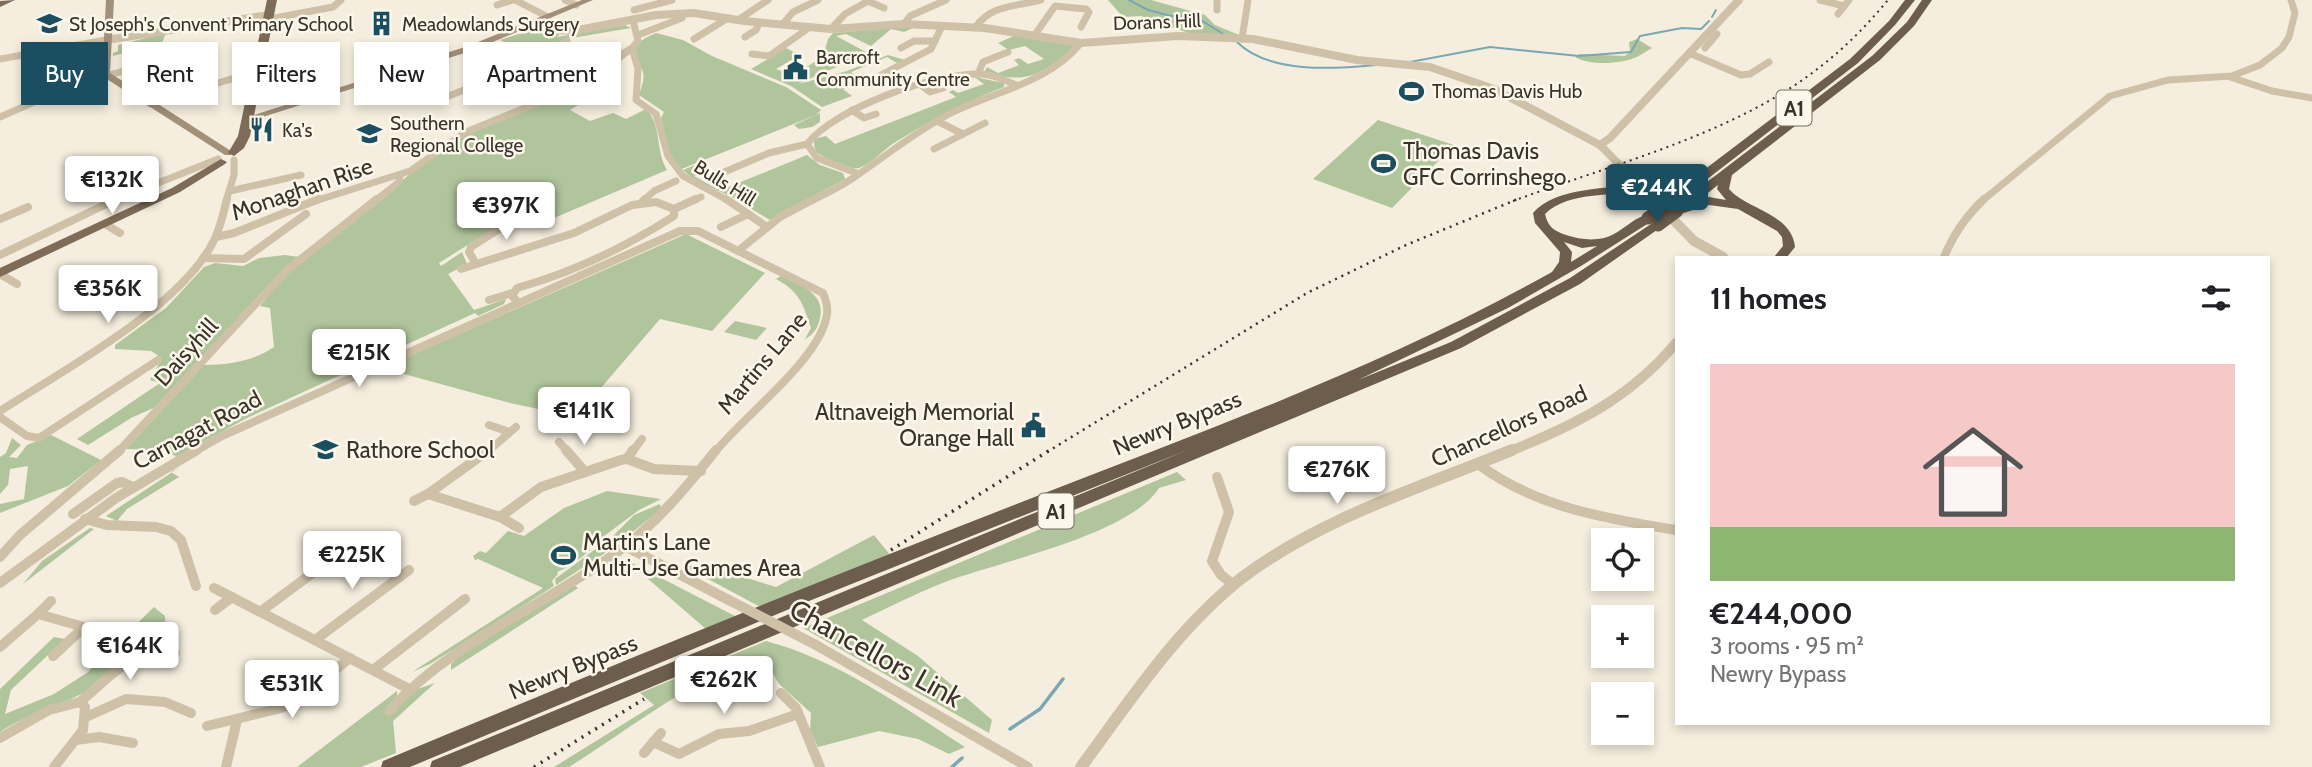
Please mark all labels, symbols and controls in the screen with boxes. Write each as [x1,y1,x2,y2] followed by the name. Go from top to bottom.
[1113,9,1202,35] street label: Dorans Hill
[35,10,63,38] school or university icon: St Joseph's Convent Primary School
[368,10,396,38] building icon: Meadowlands Surgery
[69,13,353,36] place label: St Joseph's Convent Primary School
[402,13,580,36] place label: Meadowlands Surgery
[21,42,108,105] chip: Buy
[122,42,218,105] chip: Rent
[232,42,340,105] chip: Filters
[354,42,449,105] chip: New
[463,42,621,105] chip: Apartment
[816,46,970,91] place label: Barcroft Community Centre
[782,54,810,82] public building icon: Barcroft Community Centre
[1398,77,1426,105] sports icon: Thomas Davis Hub
[1432,80,1582,103] place label: Thomas Davis Hub
[1776,90,1812,126] road number: A1
[390,112,524,157] place label: Southern Regional College
[248,116,276,144] restaurant icon: Ka's
[282,119,312,142] place label: Ka's
[356,120,384,148] school or university icon: Southern Regional College
[1403,137,1566,191] place label: Thomas Davis GFC Corrinshego
[1369,150,1397,178] sports icon: Thomas Davis GFC Corrinshego
[228,152,377,226] street label: Monaghan Rise
[690,155,761,211] street label: Bulls Hill
[63,156,161,216] pin: €132K
[1608,164,1706,224] pin: €244K
[81,165,143,193] text: €132K
[1622,173,1692,201] text: €244K
[457,182,555,242] pin: €397K
[473,191,539,219] text: €397K
[59,266,157,325] pin: €356K
[75,274,141,302] text: €356K
[2197,279,2235,317] icon: filters
[1710,280,1827,317] text: 11 homes
[711,306,813,420] street label: Martins Lane
[148,312,224,392] street label: Daisyhill
[310,330,408,389] pin: €215K
[328,338,390,366] text: €215K
[1427,379,1591,473] street label: Chancellors Road
[128,384,266,476] street label: Carnagat Road
[1109,385,1245,461] street label: Newry Bypass
[535,388,633,447] pin: €141K
[554,396,614,424] text: €141K
[815,398,1015,452] place label: Altnaveigh Memorial Orange Hall
[1910,409,2036,535] icon: home
[1020,411,1048,439] public building icon: Altnaveigh Memorial Orange Hall
[312,436,340,464] school or university icon: Rathore School
[346,436,495,464] place label: Rathore School
[1288,447,1386,506] pin: €276K
[1304,455,1370,483] text: €276K
[1038,494,1074,528] road number: A1
[583,528,801,582] place label: Martin's Lane Multi-Use Games Area
[1591,528,1654,745] map controls
[1591,528,1654,591] button: locate
[303,532,401,591] pin: €225K
[319,540,385,568] text: €225K
[549,541,577,569] sports icon: Martin's Lane Multi-Use Games Area
[784,592,968,715] street label: Chancellors Link
[1710,595,1853,632] text: €244,000
[1591,605,1654,668] button: +
[81,622,179,682] pin: €164K
[505,629,641,705] street label: Newry Bypass
[98,631,162,659] text: €164K
[1710,632,1864,660] text: 3 rooms · 95 m²
[675,656,773,716] pin: €262K
[243,660,341,720] pin: €531K
[1710,660,1846,688] text: Newry Bypass
[691,665,757,693] text: €262K
[261,669,323,697] text: €531K
[1591,682,1654,745] button: −

